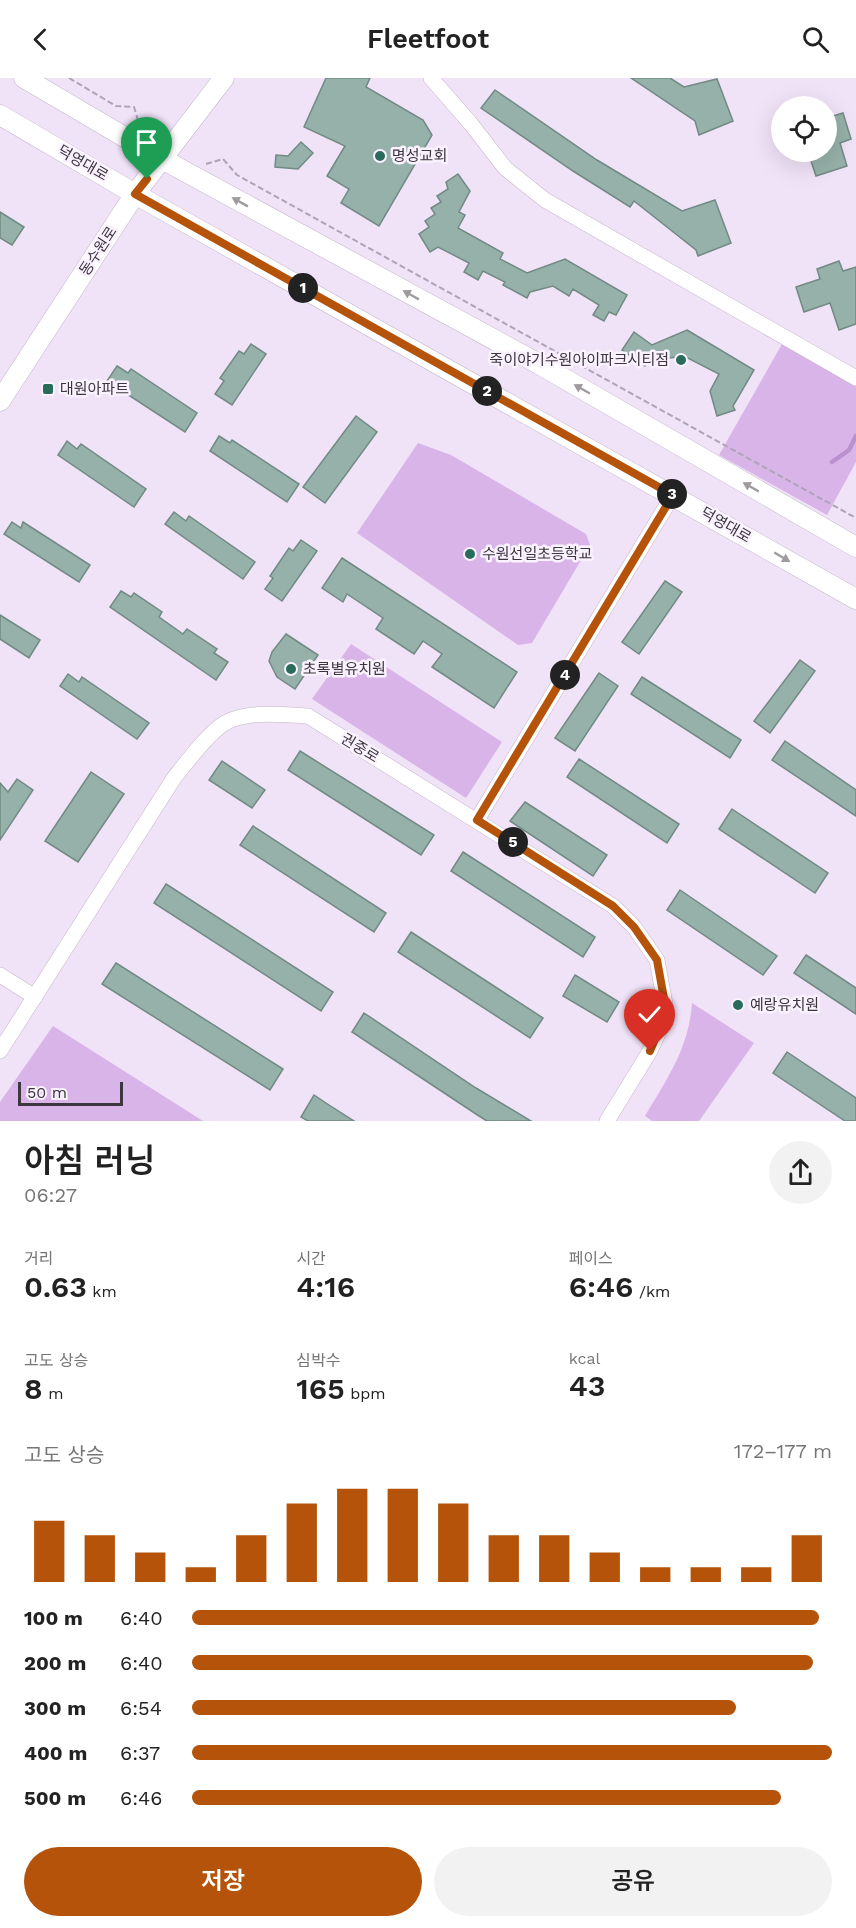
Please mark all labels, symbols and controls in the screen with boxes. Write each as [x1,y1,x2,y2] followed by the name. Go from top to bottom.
[24,23,57,56] icon: back
[367,23,489,55] text: Fleetfoot
[799,23,832,56] icon: search
[771,96,837,162] map controls
[771,96,837,162] button: locate
[121,117,172,179] pin
[130,126,163,159] icon: arrive
[55,141,111,185] street label: 덕영대로
[392,147,447,165] place label: 명성교회
[373,149,387,163] marker: 명성교회
[231,197,248,207] one-way arrow
[75,223,121,279] street label: 동수원로
[288,273,318,303] pin: 1
[300,278,306,297] text: 1
[402,290,419,300] one-way arrow
[490,351,669,369] place label: 죽이야기수원아이파크시티점
[674,353,688,367] marker: 죽이야기수원아이파크시티점
[472,376,502,406] pin: 2
[60,380,129,398] place label: 대원아파트
[482,381,492,400] text: 2
[41,382,55,396] marker: 대원아파트
[573,384,590,394] one-way arrow
[657,479,687,509] pin: 3
[743,481,759,492] one-way arrow
[667,484,677,503] text: 3
[698,503,754,547] street label: 덕영대로
[482,545,592,563] place label: 수원선일초등학교
[463,547,477,561] marker: 수원선일초등학교
[774,552,791,562] one-way arrow
[303,660,386,678] place label: 초록별유치원
[550,660,580,690] pin: 4
[284,662,298,676] marker: 초록별유치원
[560,665,570,684] text: 4
[338,730,382,766] street label: 권중로
[498,827,528,857] pin: 5
[508,832,518,851] text: 5
[624,989,675,1051] pin
[750,996,819,1014] place label: 예랑유치원
[633,998,666,1031] icon: check
[731,998,745,1012] marker: 예랑유치원
[18,1079,123,1106] scale bar
[27,1083,67,1102] text: 50 m
[24,1141,156,1180] text: 아침 러닝
[769,1141,832,1204] button: share
[24,1183,77,1207] text: 06:27
[24,1249,53,1268] text: 거리
[296,1249,326,1268] text: 시간
[569,1249,613,1268] text: 페이스
[24,1269,87,1304] text: 0.63
[296,1269,355,1304] text: 4:16
[569,1269,633,1304] text: 6:46
[87,1282,117,1301] text: km
[633,1282,670,1301] text: /km
[569,1349,600,1368] text: kcal
[24,1351,88,1370] text: 고도 상승
[296,1351,341,1370] text: 심박수
[569,1368,605,1403] text: 43
[24,1371,43,1406] text: 8
[296,1371,345,1406] text: 165
[43,1384,63,1403] text: m
[345,1384,385,1403] text: bpm
[734,1439,832,1463] text: 172–177 m
[24,1443,104,1467] text: 고도 상승
[24,1606,83,1630] text: 100 m
[120,1606,163,1630] text: 6:40
[24,1651,86,1675] text: 200 m
[120,1651,163,1675] text: 6:40
[24,1696,86,1720] text: 300 m
[120,1696,162,1720] text: 6:54
[24,1741,87,1765] text: 400 m
[120,1741,160,1765] text: 6:37
[24,1786,86,1810] text: 500 m
[120,1786,162,1810] text: 6:46
[24,1847,422,1916] button: 저장
[434,1847,832,1916] button: 공유

